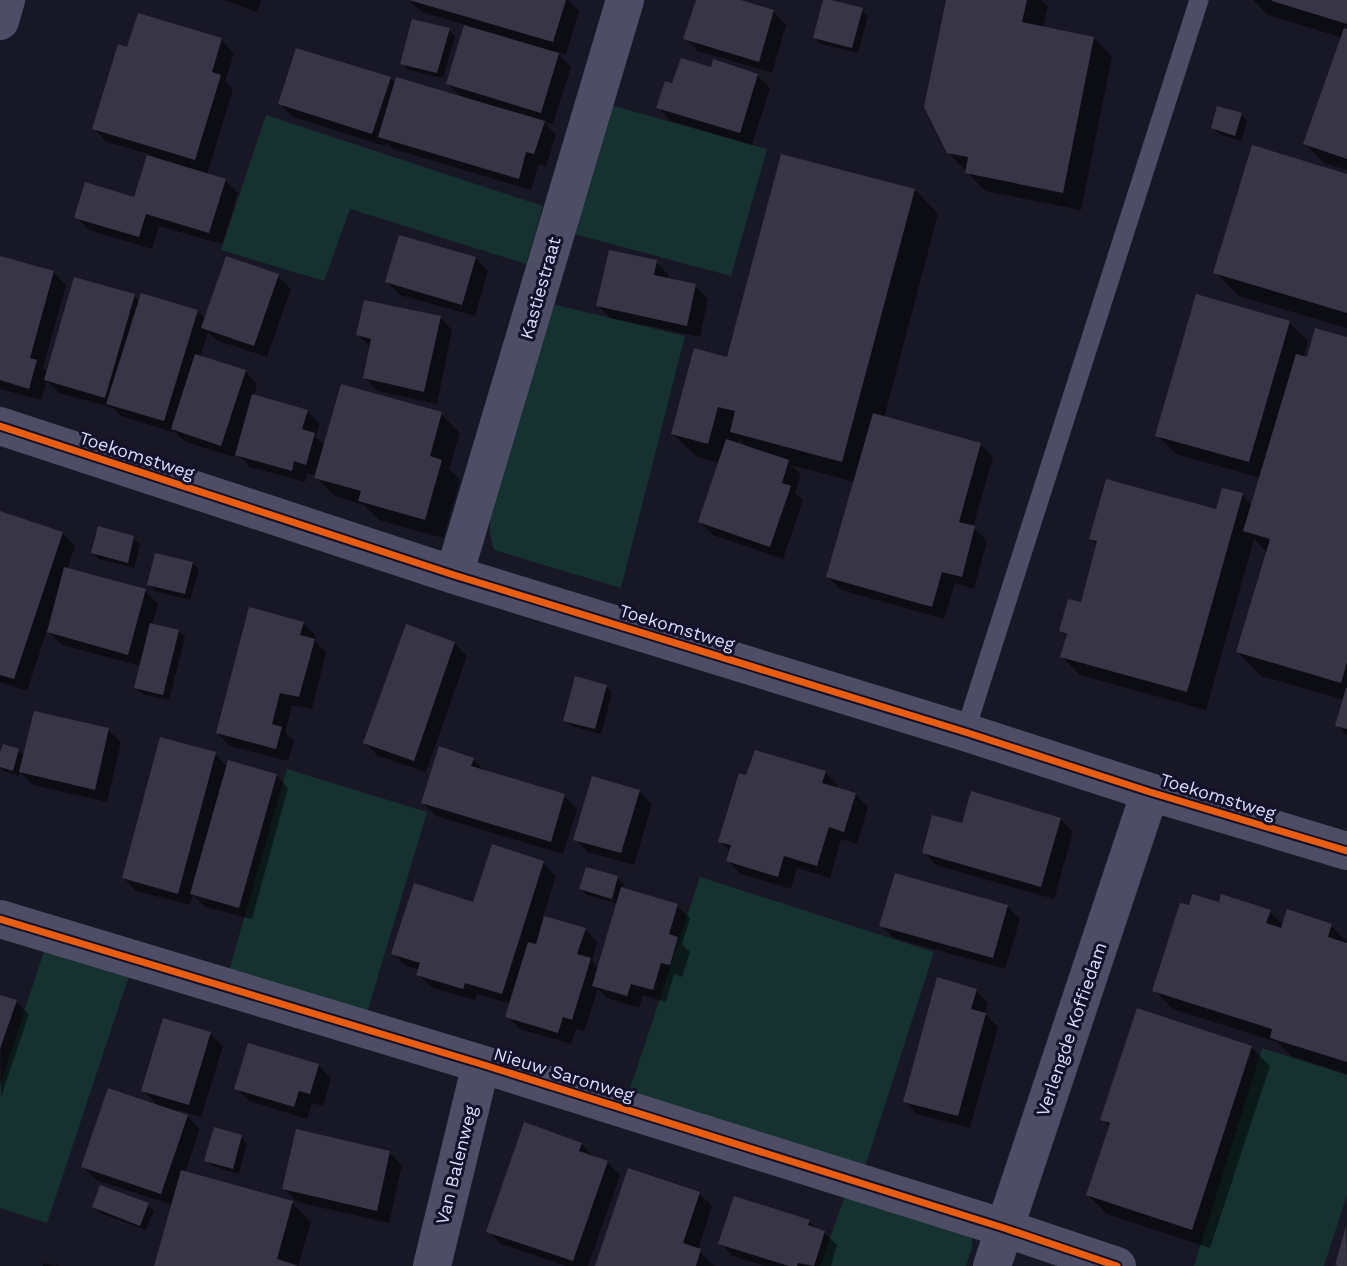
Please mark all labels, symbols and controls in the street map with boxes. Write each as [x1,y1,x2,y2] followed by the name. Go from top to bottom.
[515,234,565,342] street label: Kastiestraat
[77,427,198,484] street label: Toekomstweg
[617,599,738,655] street label: Toekomstweg
[1158,768,1279,824] street label: Toekomstweg
[1031,939,1111,1119] street label: Verlengde Koffiedam
[491,1043,637,1105] street label: Nieuw Saronweg
[431,1103,481,1227] street label: Van Balenweg

